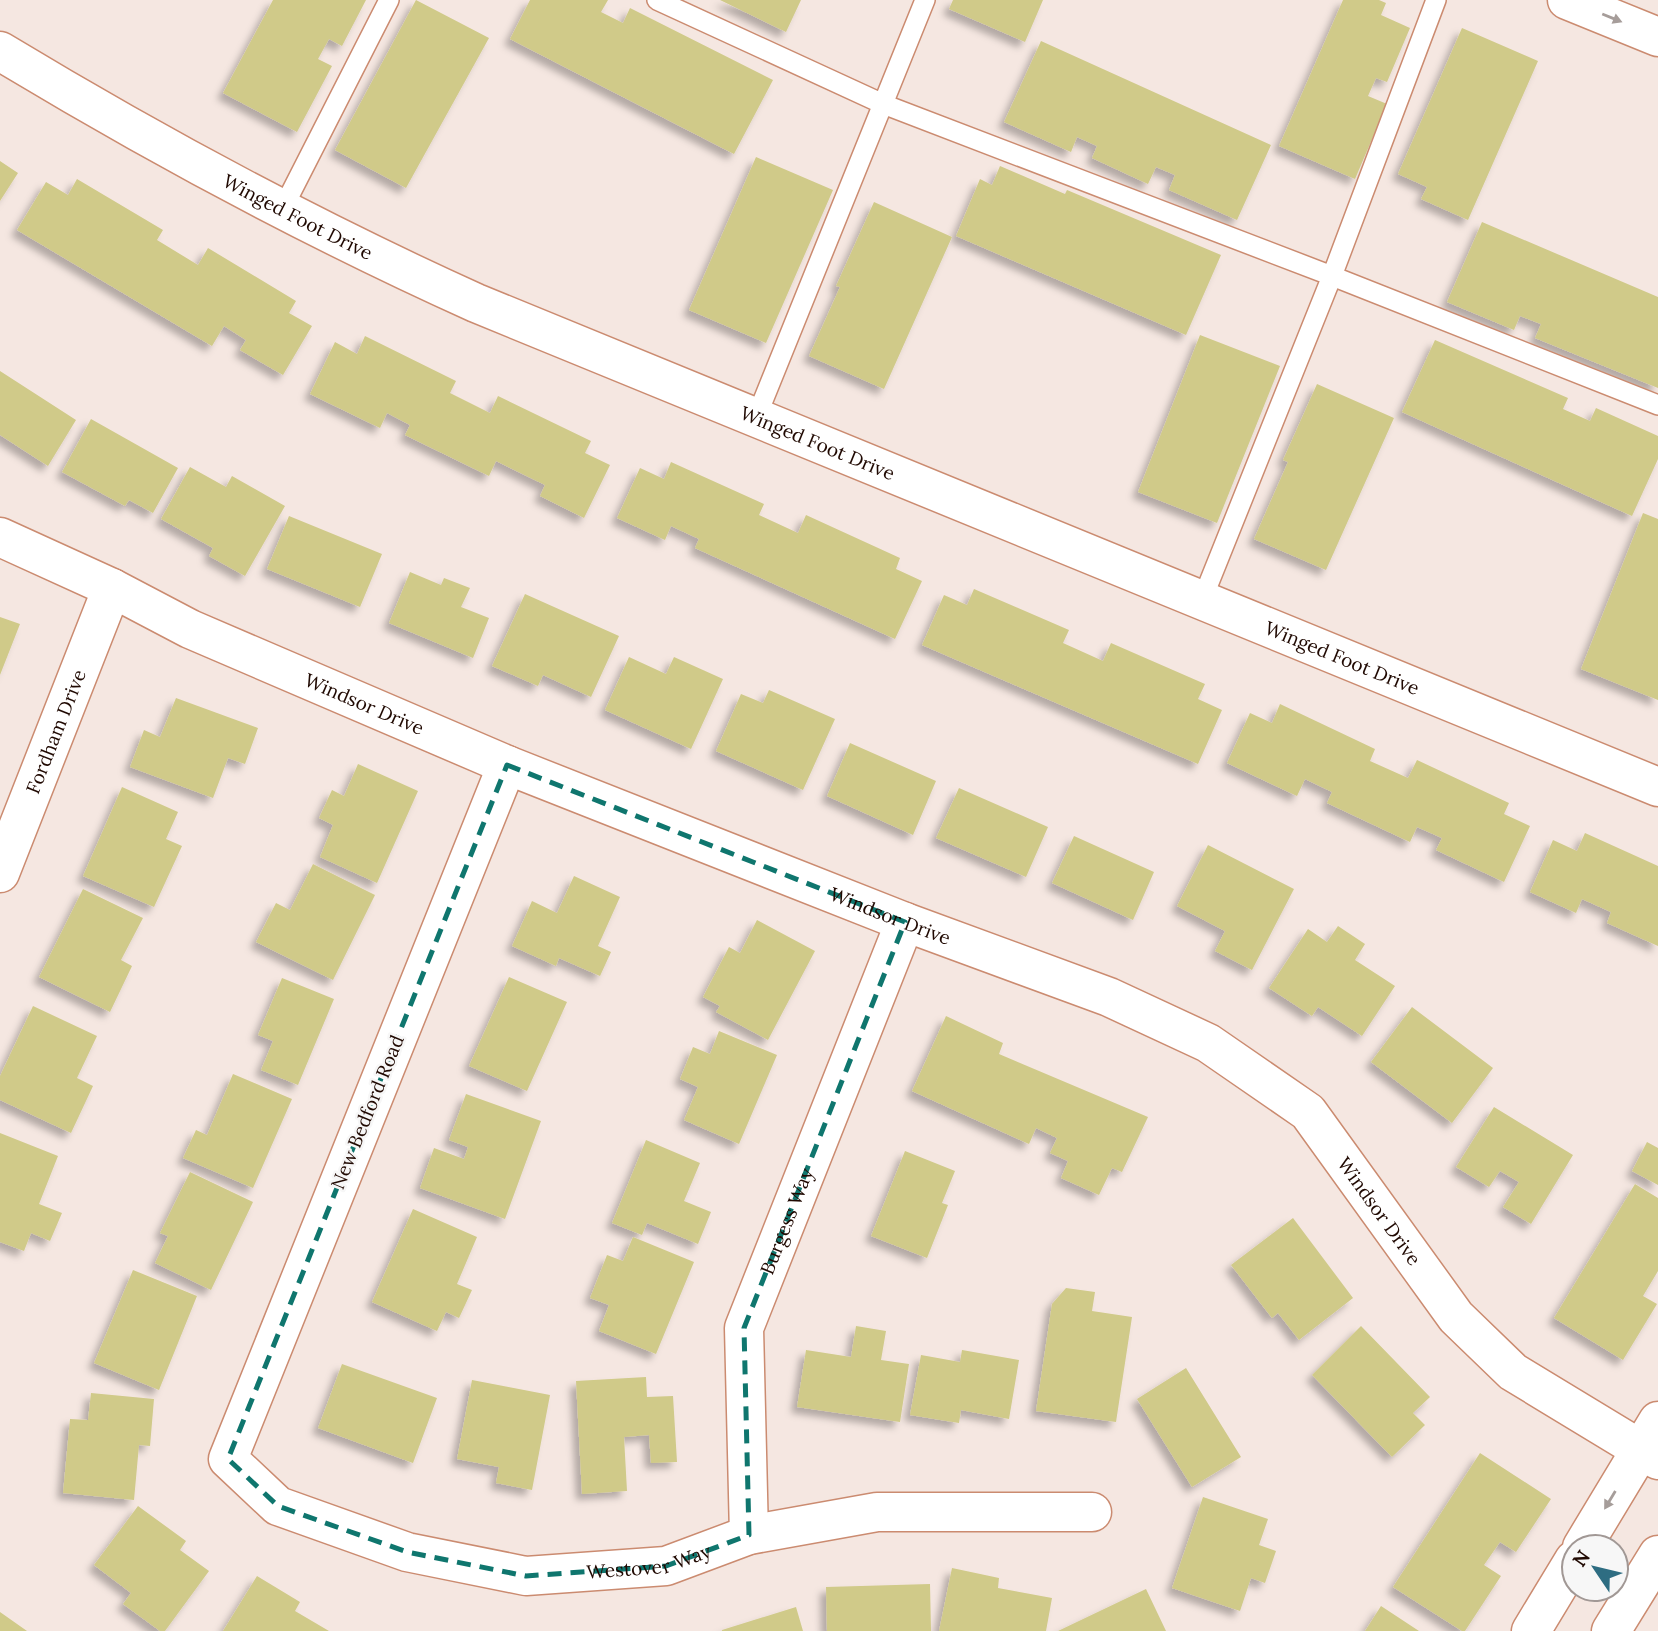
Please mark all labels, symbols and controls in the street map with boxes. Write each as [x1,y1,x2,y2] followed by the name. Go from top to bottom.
[1602,13,1623,24] one-way arrow
[219,168,377,265] street label: Winged Foot Drive
[737,401,898,485] street label: Winged Foot Drive
[1261,615,1423,700] street label: Winged Foot Drive
[20,666,91,797] street label: Fordham Drive
[301,668,428,740] street label: Windsor Drive
[826,882,954,950] street label: Windsor Drive
[325,1031,409,1193] street label: New Bedford Road
[1332,1152,1426,1270] street label: Windsor Drive
[755,1165,818,1278] street label: Burgess Way
[1604,1491,1617,1510] one-way arrow
[1560,1533,1630,1603] north arrow
[586,1538,714,1584] street label: Westover Way
[1567,1545,1595,1571] text: N

